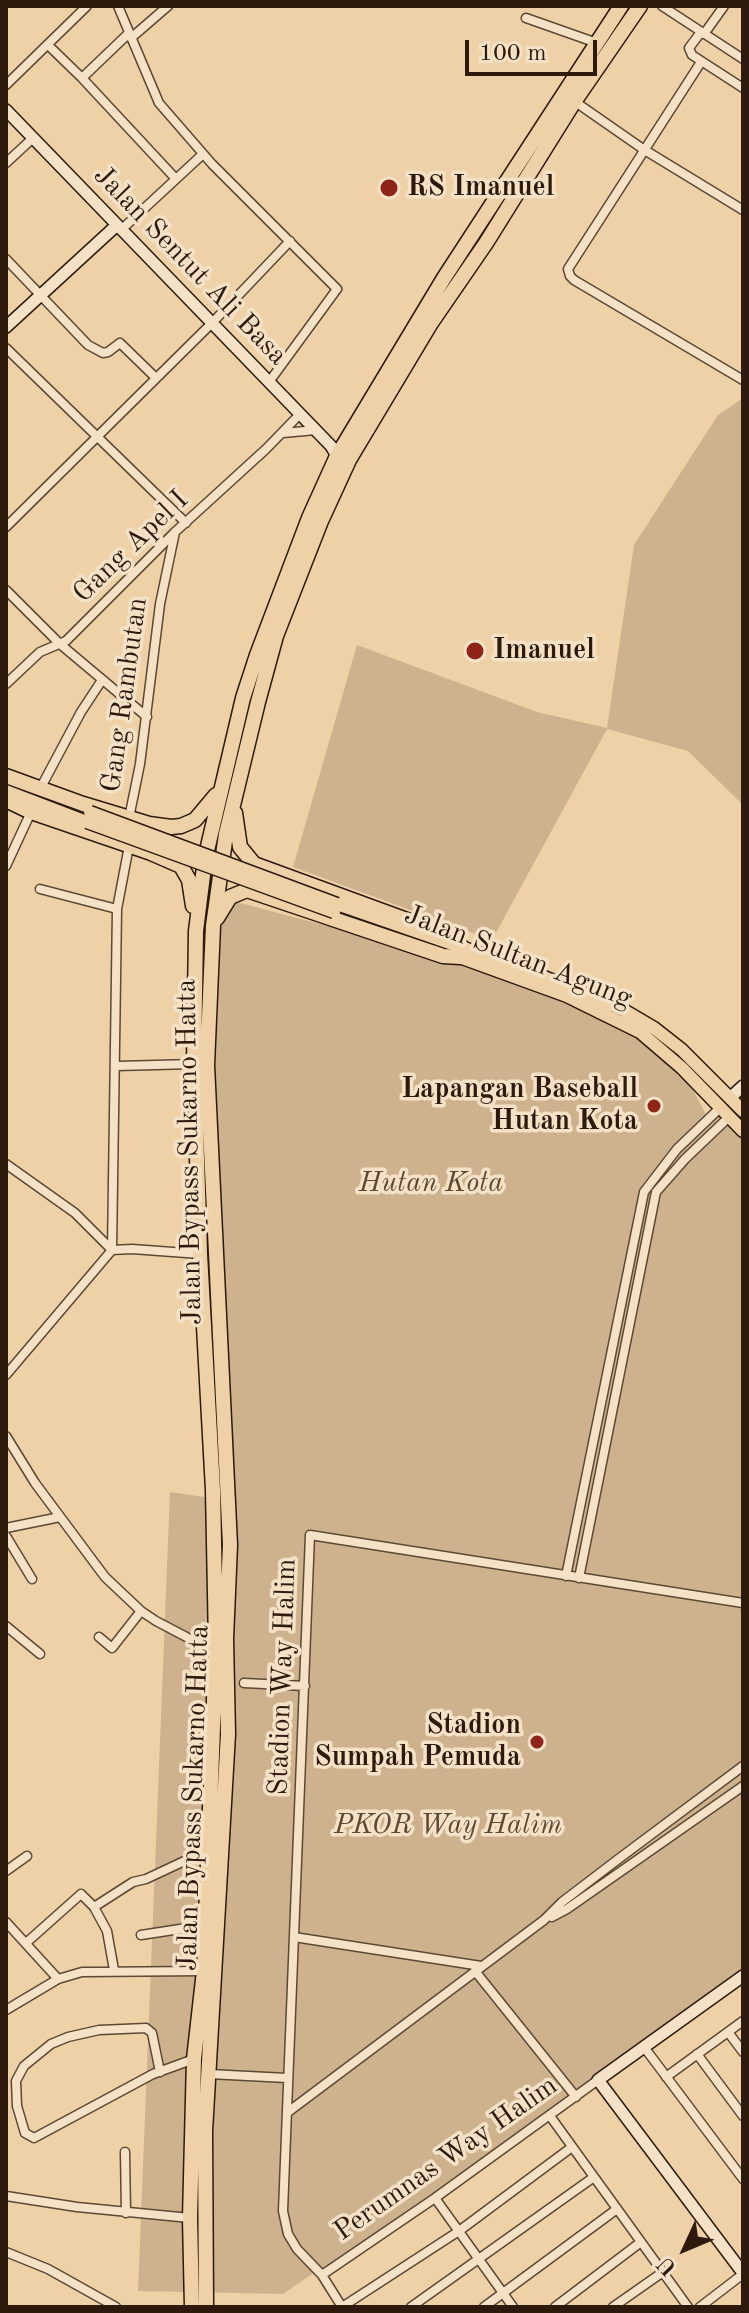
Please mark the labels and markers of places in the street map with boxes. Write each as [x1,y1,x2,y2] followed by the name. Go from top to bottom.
[407,171,554,205] place label: RS Imanuel
[378,177,400,199] marker: RS Imanuel
[493,634,595,668] place label: Imanuel
[464,640,486,662] marker: Imanuel
[401,1073,638,1139] place label: Lapangan Baseball Hutan Kota
[645,1097,663,1115] marker: Lapangan Baseball Hutan Kota
[314,1709,521,1775] place label: Stadion Sumpah Pemuda
[528,1733,546,1751] marker: Stadion Sumpah Pemuda

